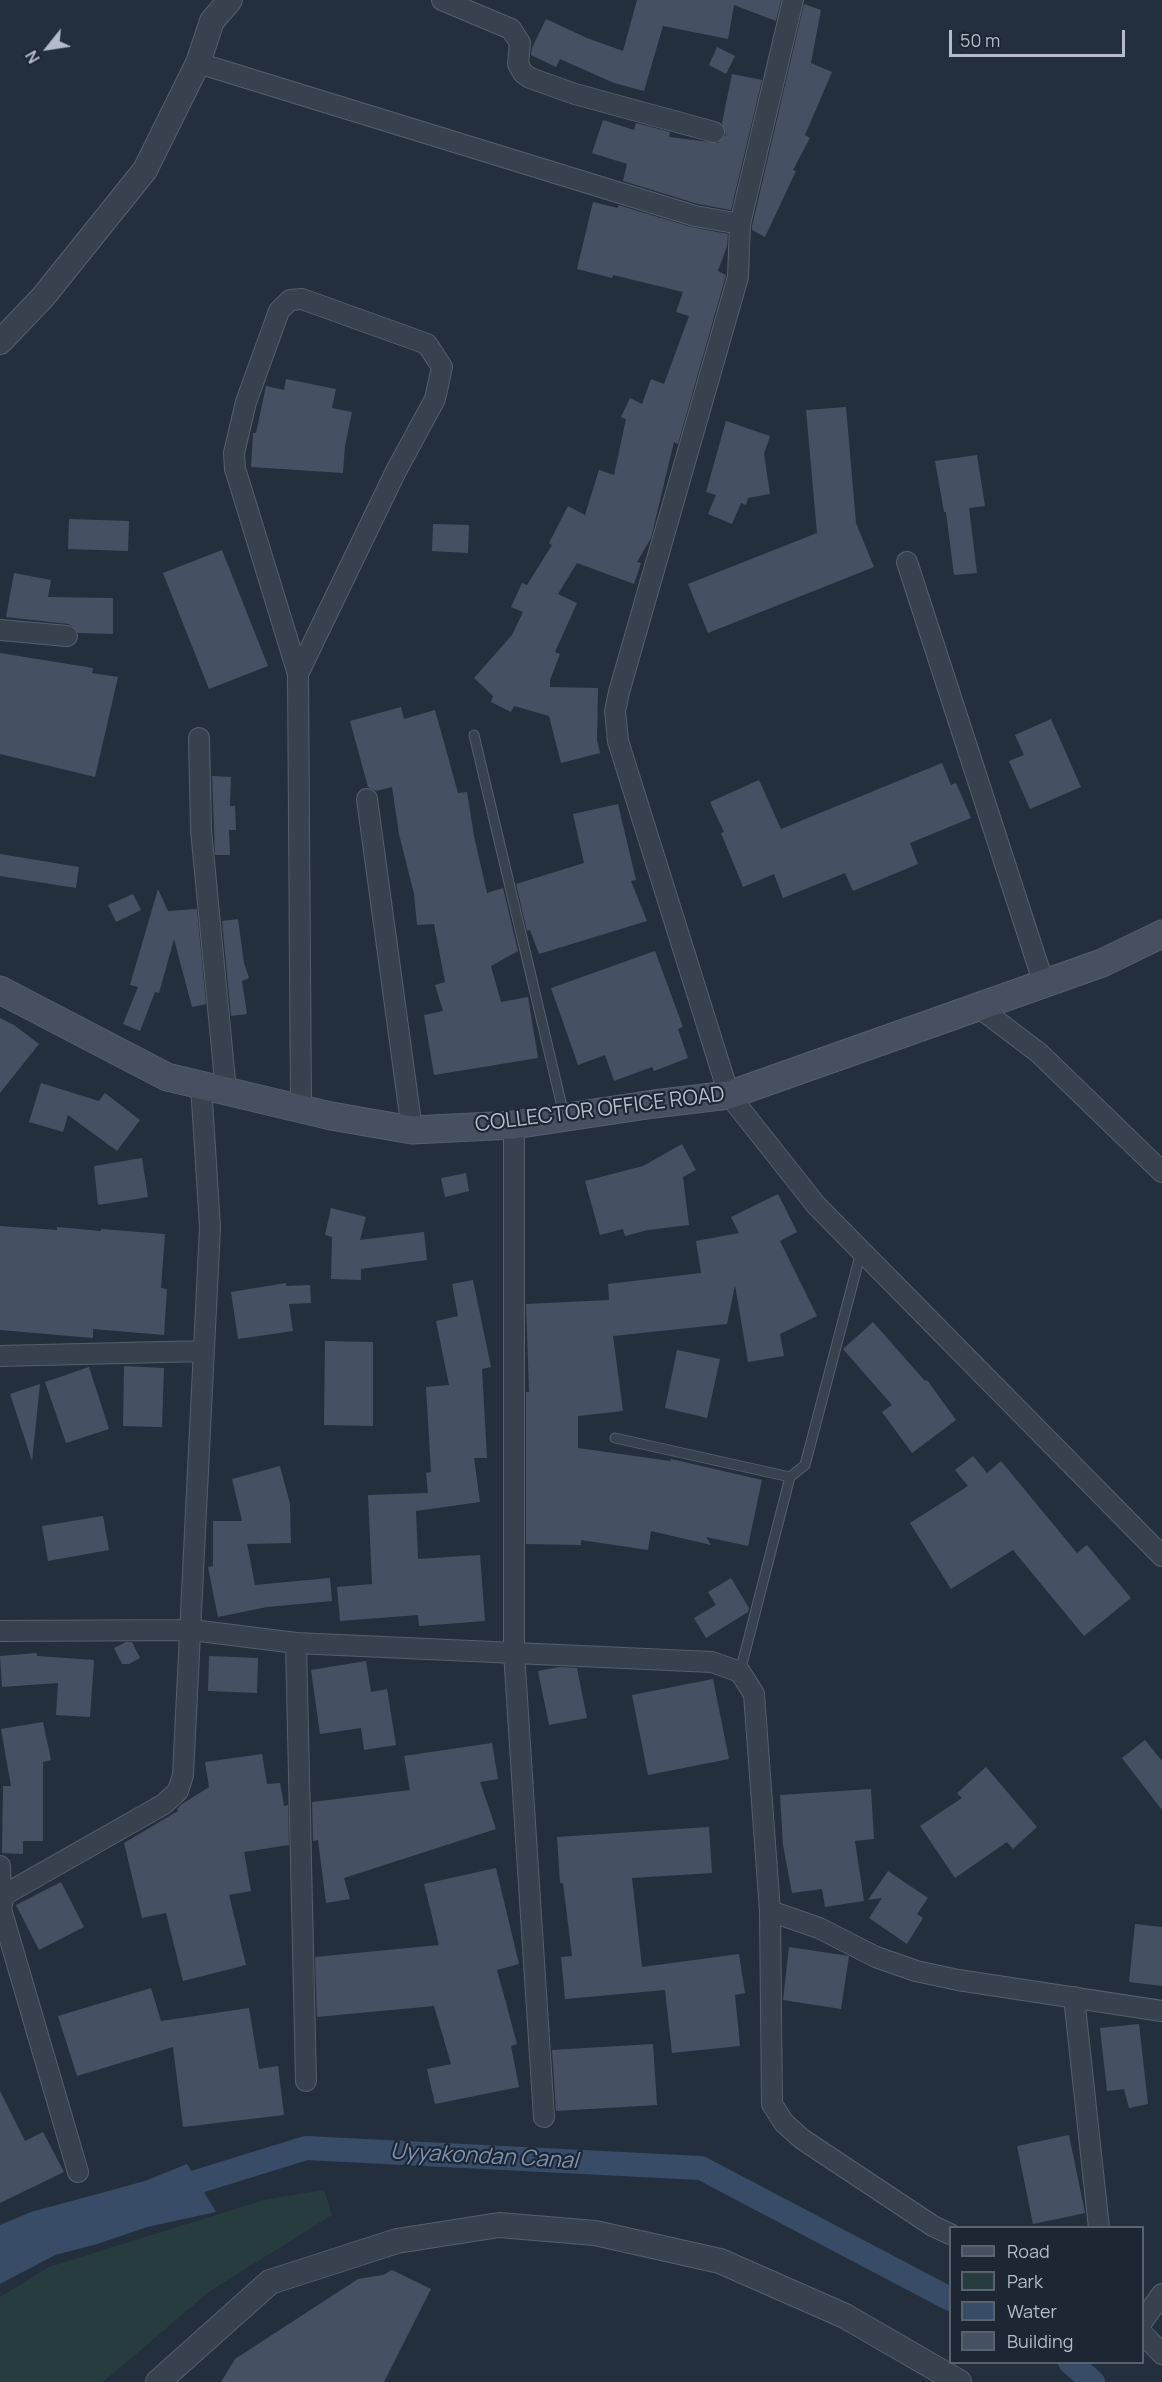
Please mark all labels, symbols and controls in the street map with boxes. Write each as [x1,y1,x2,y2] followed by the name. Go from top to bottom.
[18,18,78,78] north arrow
[952,18,1128,56] scale bar
[960,28,1000,52] text: 50 m
[20,47,45,67] text: N
[474,1082,726,1138] street label: COLLECTOR OFFICE ROAD
[389,2139,579,2175] water label: Uyyakondan Canal
[949,2226,1144,2364] legend
[1007,2239,1050,2263] text: Road
[1007,2269,1043,2293] text: Park
[1007,2299,1057,2323] text: Water
[1007,2329,1073,2353] text: Building

